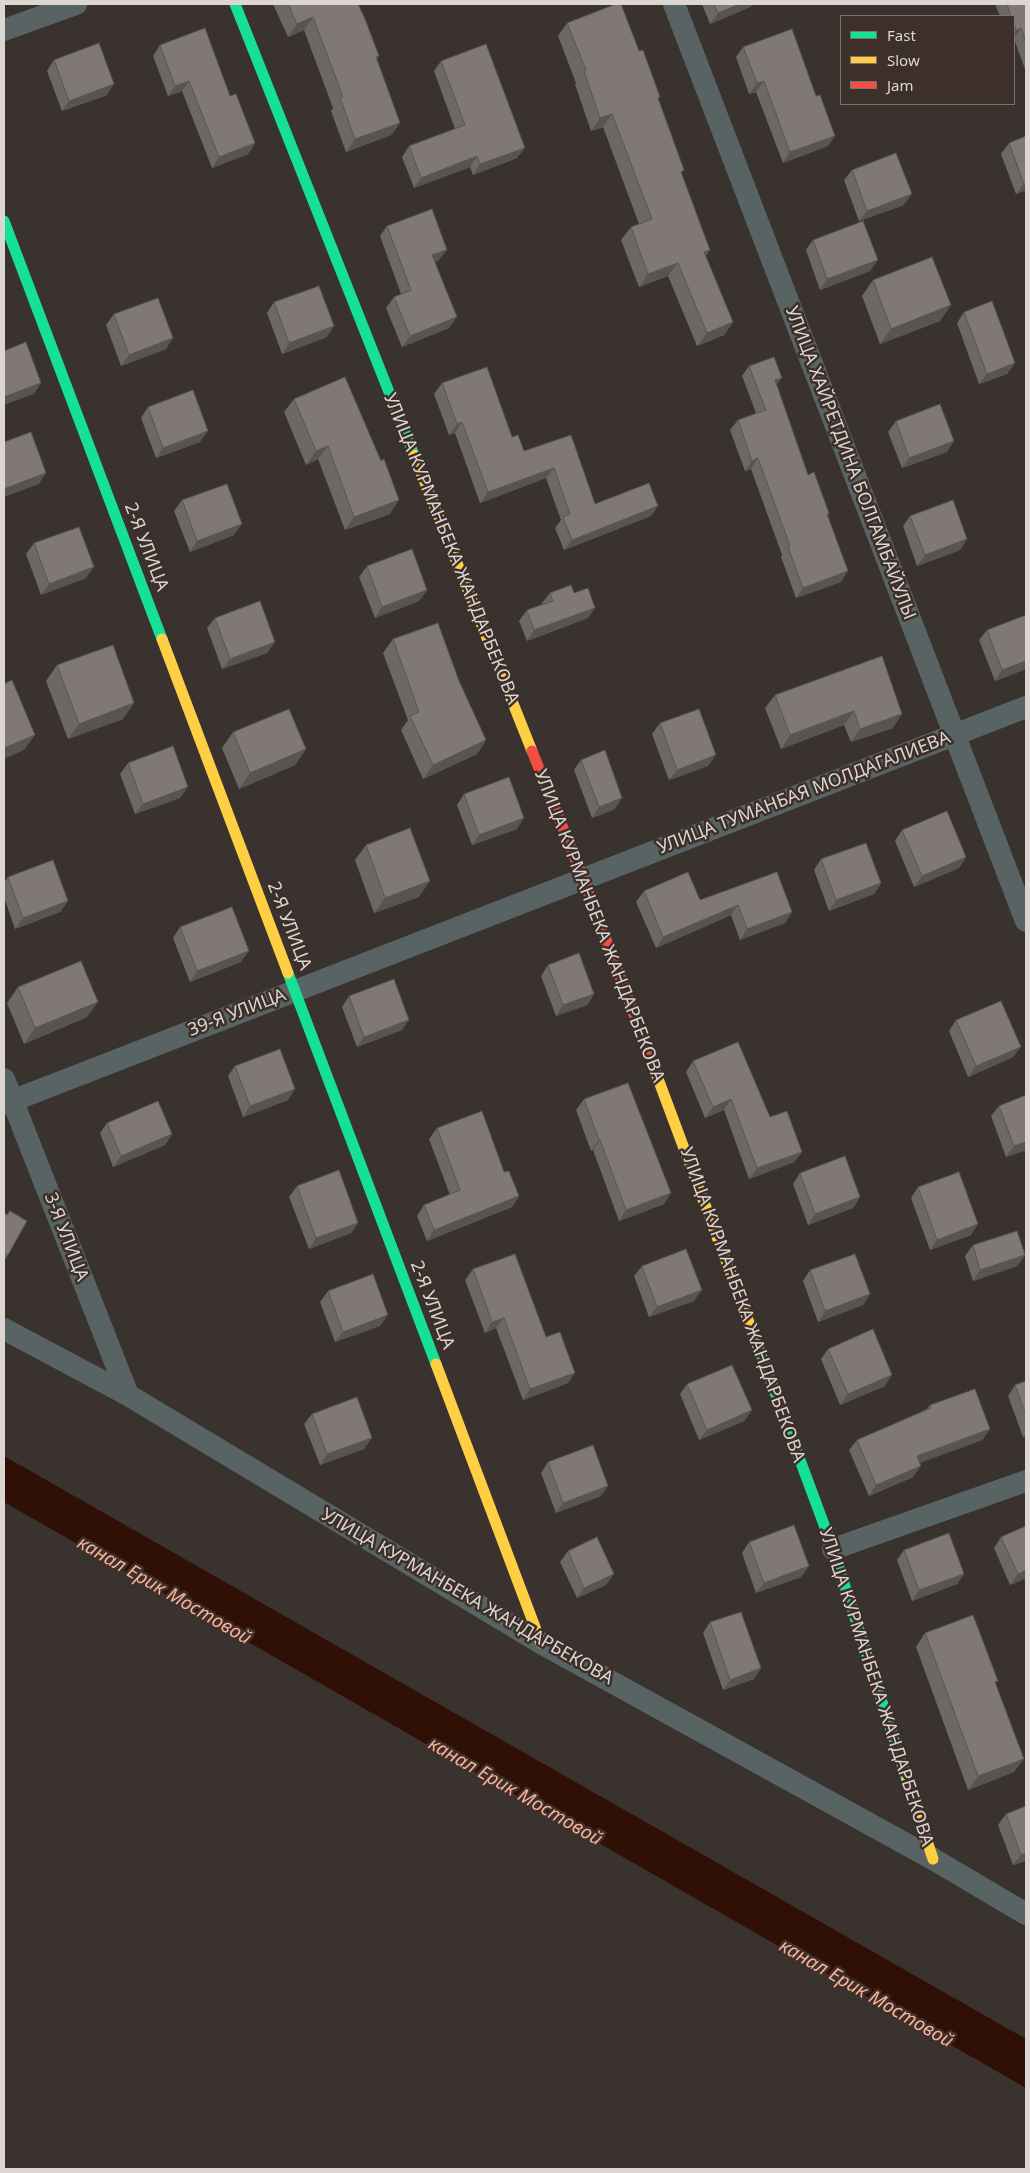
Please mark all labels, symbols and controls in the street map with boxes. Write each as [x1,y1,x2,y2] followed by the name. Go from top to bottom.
[840,15,1015,105] legend
[887,25,916,45] text: Fast
[887,50,920,70] text: Slow
[887,75,914,95] text: Jam
[780,303,920,623] street label: УЛИЦА ХАЙРЕТДИНА БОЛГАМБАЙУЛЫ
[379,390,523,708] street label: УЛИЦА КУРМАНБЕКА ЖАНДАРБЕКОВА
[119,500,173,594] street label: 2-Я УЛИЦА
[655,727,953,859] street label: УЛИЦА ТУМАНБАЯ МОЛДАГАЛИЕВА
[529,766,669,1086] street label: УЛИЦА КУРМАНБЕКА ЖАНДАРБЕКОВА
[262,879,316,973] street label: 2-Я УЛИЦА
[185,984,289,1042] street label: 39-Я УЛИЦА
[675,1145,809,1465] street label: УЛИЦА КУРМАНБЕКА ЖАНДАРБЕКОВА
[39,1190,93,1284] street label: 3-Я УЛИЦА
[405,1258,459,1352] street label: 2-Я УЛИЦА
[317,1504,617,1690] street label: УЛИЦА КУРМАНБЕКА ЖАНДАРБЕКОВА
[814,1525,938,1849] street label: УЛИЦА КУРМАНБЕКА ЖАНДАРБЕКОВА
[73,1532,255,1650] water label: канал Ерик Мостовой
[424,1733,606,1851] water label: канал Ерик Мостовой
[775,1935,957,2053] water label: канал Ерик Мостовой

